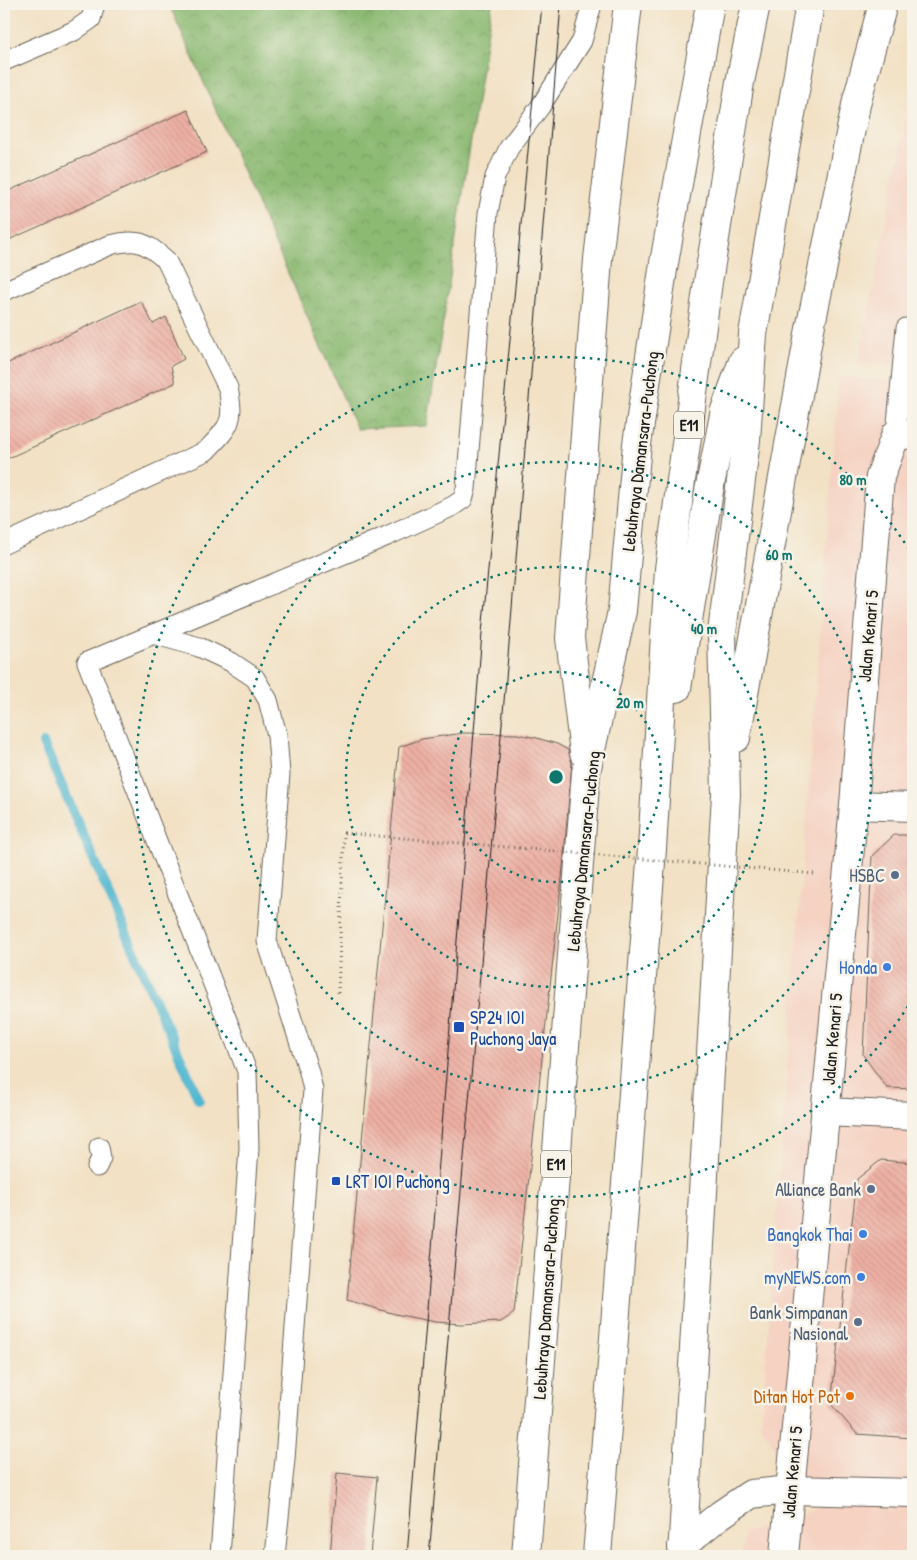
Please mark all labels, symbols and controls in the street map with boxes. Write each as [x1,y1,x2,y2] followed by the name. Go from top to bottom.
[615,350,665,552] street label: Lebuhraya Damansara–Puchong
[674,412,704,438] road number: E11
[840,469,866,490] text: 80 m
[766,544,792,565] text: 60 m
[852,589,885,683] street label: Jalan Kenari 5
[691,618,717,639] text: 40 m
[616,692,644,713] text: 20 m
[560,750,606,952] street label: Lebuhraya Damansara–Puchong
[547,768,565,786] centre of rings
[849,863,885,888] place label: HSBC
[889,869,901,881] marker: HSBC
[839,955,877,980] place label: Honda
[881,961,893,973] marker: Honda
[816,992,849,1086] street label: Jalan Kenari 5
[470,1005,556,1051] place label: SP24 IOI Puchong Jaya
[452,1020,466,1034] marker: SP24 IOI Puchong Jaya
[541,1150,571,1178] road number: E11
[346,1169,450,1194] place label: LRT IOI Puchong
[330,1175,342,1187] marker: LRT IOI Puchong
[775,1177,862,1202] place label: Alliance Bank
[865,1183,877,1195] marker: Alliance Bank
[527,1198,565,1400] street label: Lebuhraya Damansara–Puchong
[767,1222,853,1247] place label: Bangkok Thai
[857,1228,869,1240] marker: Bangkok Thai
[764,1265,851,1290] place label: myNEWS.com
[855,1271,867,1283] marker: myNEWS.com
[749,1300,848,1346] place label: Bank Simpanan Nasional
[852,1316,864,1328] marker: Bank Simpanan Nasional
[754,1384,841,1409] place label: Ditan Hot Pot
[844,1390,856,1402] marker: Ditan Hot Pot
[776,1425,809,1519] street label: Jalan Kenari 5

